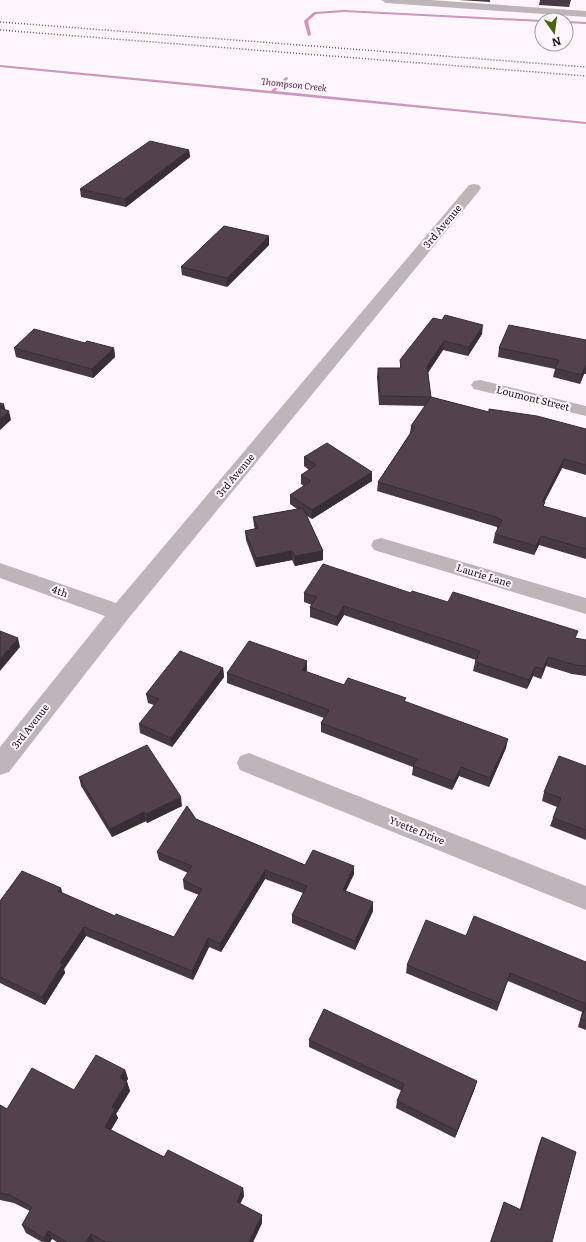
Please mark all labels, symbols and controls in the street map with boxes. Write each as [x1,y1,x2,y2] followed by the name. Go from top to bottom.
[534,12,574,52] north arrow
[550,34,563,52] text: N
[261,74,328,94] water label: Thompson Creek
[419,200,464,251] street label: 3rd Avenue
[495,381,571,414] street label: Loumont Street
[212,449,257,500] street label: 3rd Avenue
[455,559,513,590] street label: Laurie Lane
[50,581,71,600] street label: 4th
[7,700,52,751] street label: 3rd Avenue
[387,812,447,847] street label: Yvette Drive

